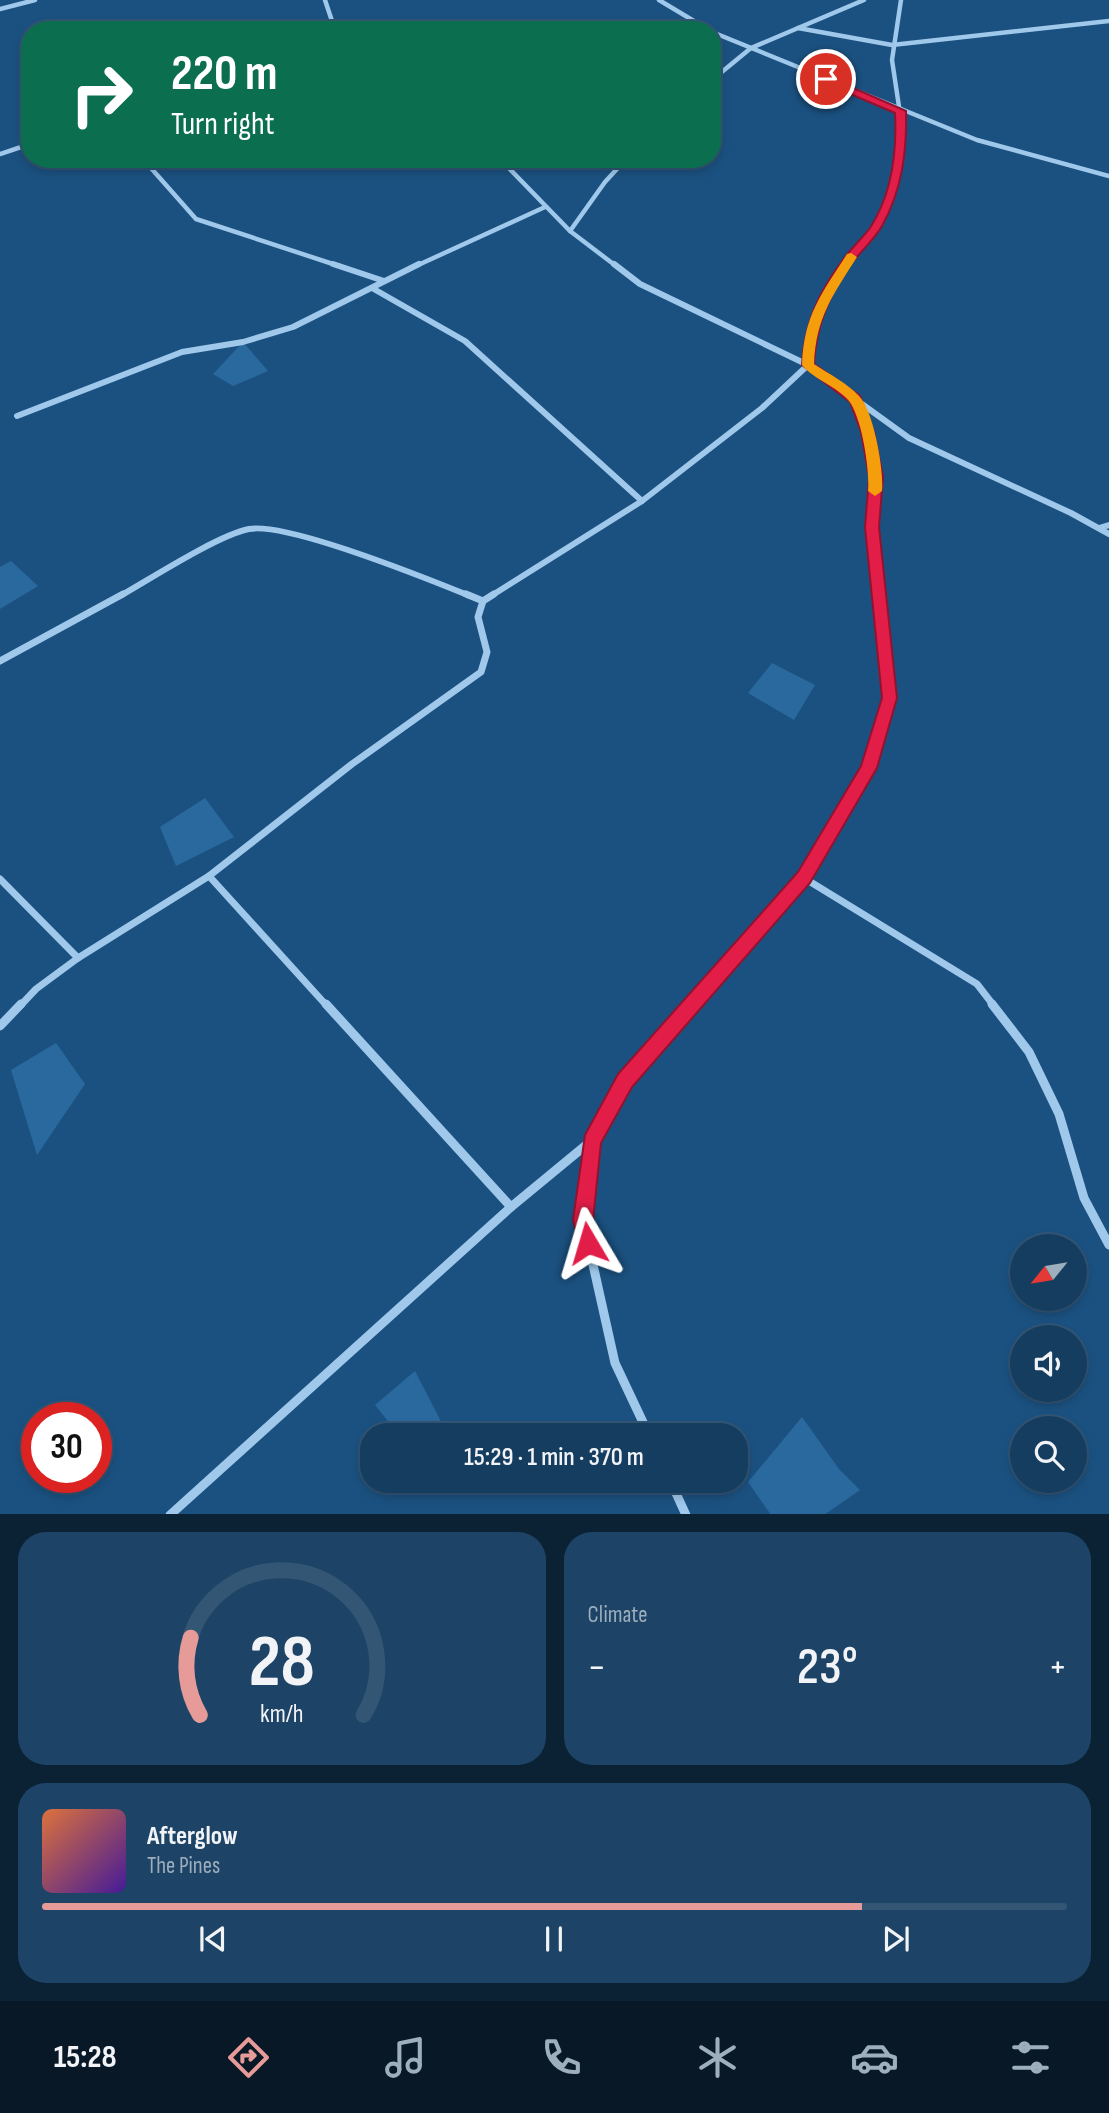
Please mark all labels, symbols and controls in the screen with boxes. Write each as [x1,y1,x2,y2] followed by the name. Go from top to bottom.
[171,45,277,104] text: 220 m
[56,49,147,140] icon: right
[796,49,856,109] pin
[807,60,845,98] icon: arrive
[171,105,275,144] text: Turn right
[551,1206,625,1280] position arrow
[1010,1234,1087,1311] north arrow
[1010,1234,1087,1493] map controls
[1010,1325,1087,1402] button: sound
[21,1402,112,1493] speed limit sign: 30
[1010,1416,1087,1493] button: search
[464,1442,644,1473] text: 15:29 · 1 min · 370 m
[588,1601,647,1629] text: Climate
[249,1619,315,1707] text: 28
[797,1636,858,1699] text: 23°
[588,1645,606,1690] text: −
[1048,1645,1067,1690] text: +
[260,1698,303,1729] text: km/h
[147,1821,238,1852] text: Afterglow
[147,1852,220,1880] text: The Pines
[194,1920,232,1958] icon: previous
[535,1920,573,1958] icon: pause
[877,1920,915,1958] icon: next
[224,2033,273,2082] icon: directions
[381,2033,430,2082] icon: music
[537,2033,586,2082] icon: phone
[693,2033,742,2082] icon: climate
[850,2033,899,2082] icon: car
[1006,2033,1055,2082] icon: filters
[54,2038,117,2077] text: 15:28

